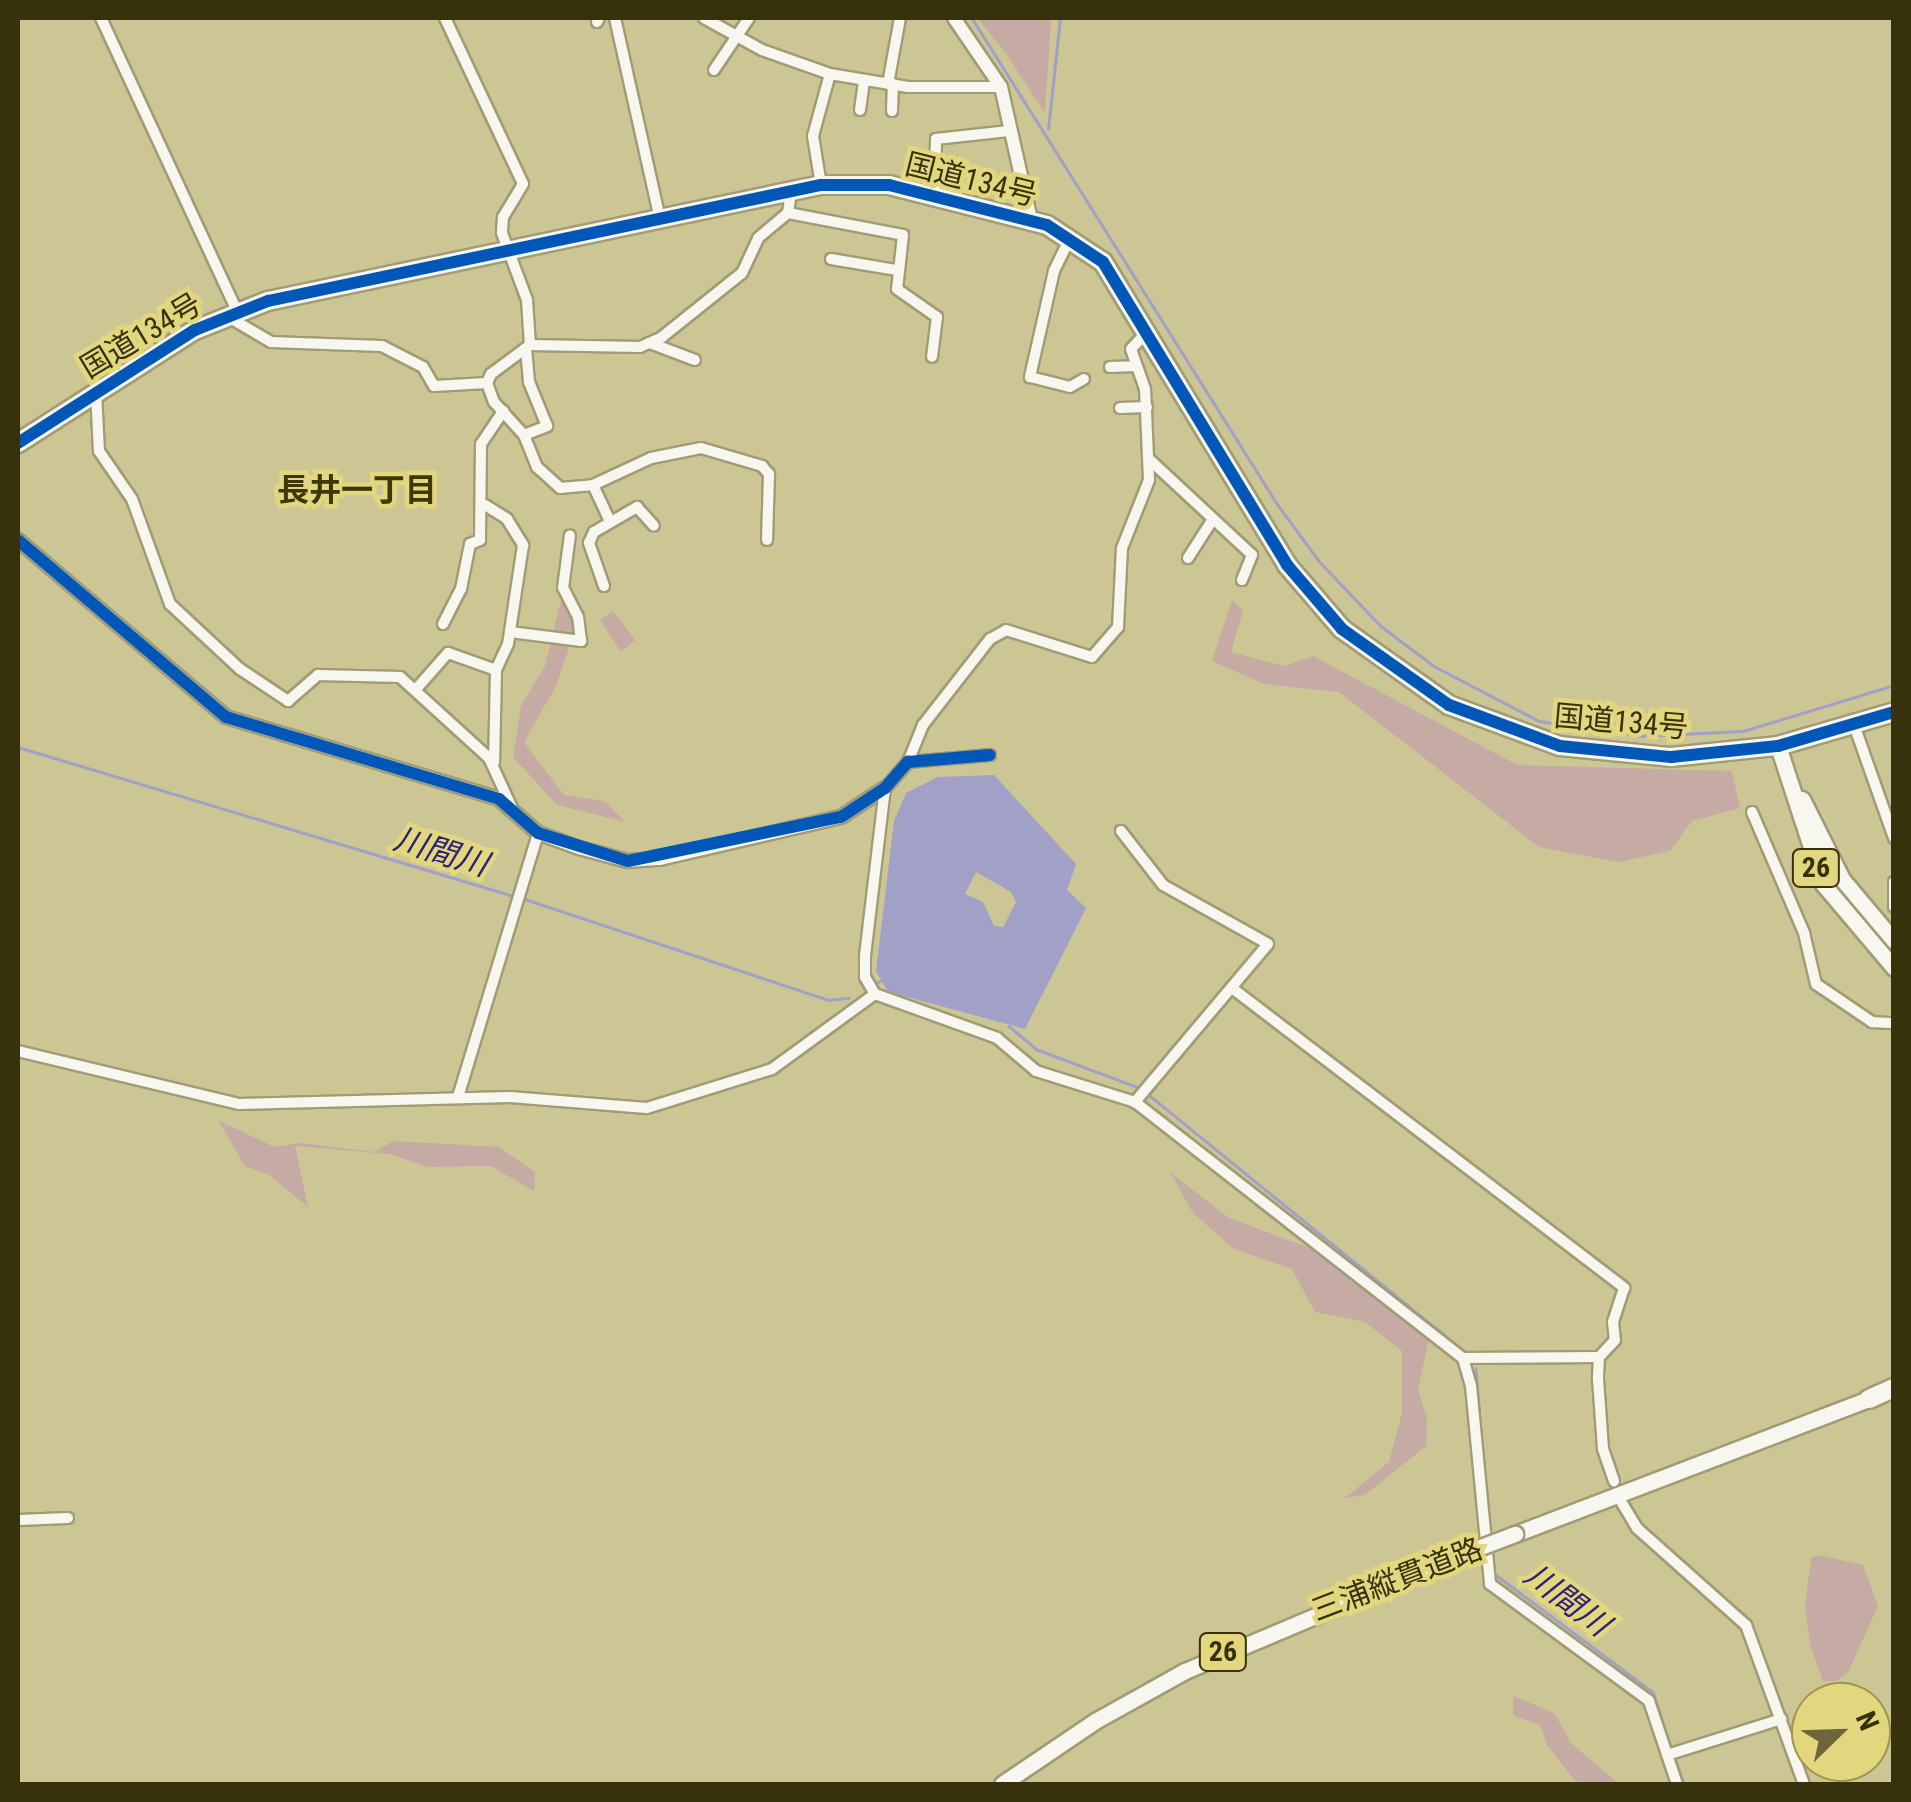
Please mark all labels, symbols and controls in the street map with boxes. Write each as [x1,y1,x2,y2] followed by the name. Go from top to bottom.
[901,146,1041,214] street label: 国道134号
[74,286,208,386] street label: 国道134号
[277,471,437,509] district label: 長井一丁目
[1552,698,1690,746] street label: 国道134号
[389,820,493,884] water label: 川間川
[1791,845,1841,891] road number: 26
[1307,1531,1487,1629] street label: 三浦縦貫道路
[1517,1556,1617,1644] water label: 川間川
[1198,1629,1248,1675] road number: 26
[1791,1682,1891,1782] north arrow
[1849,1707,1886,1735] text: N

